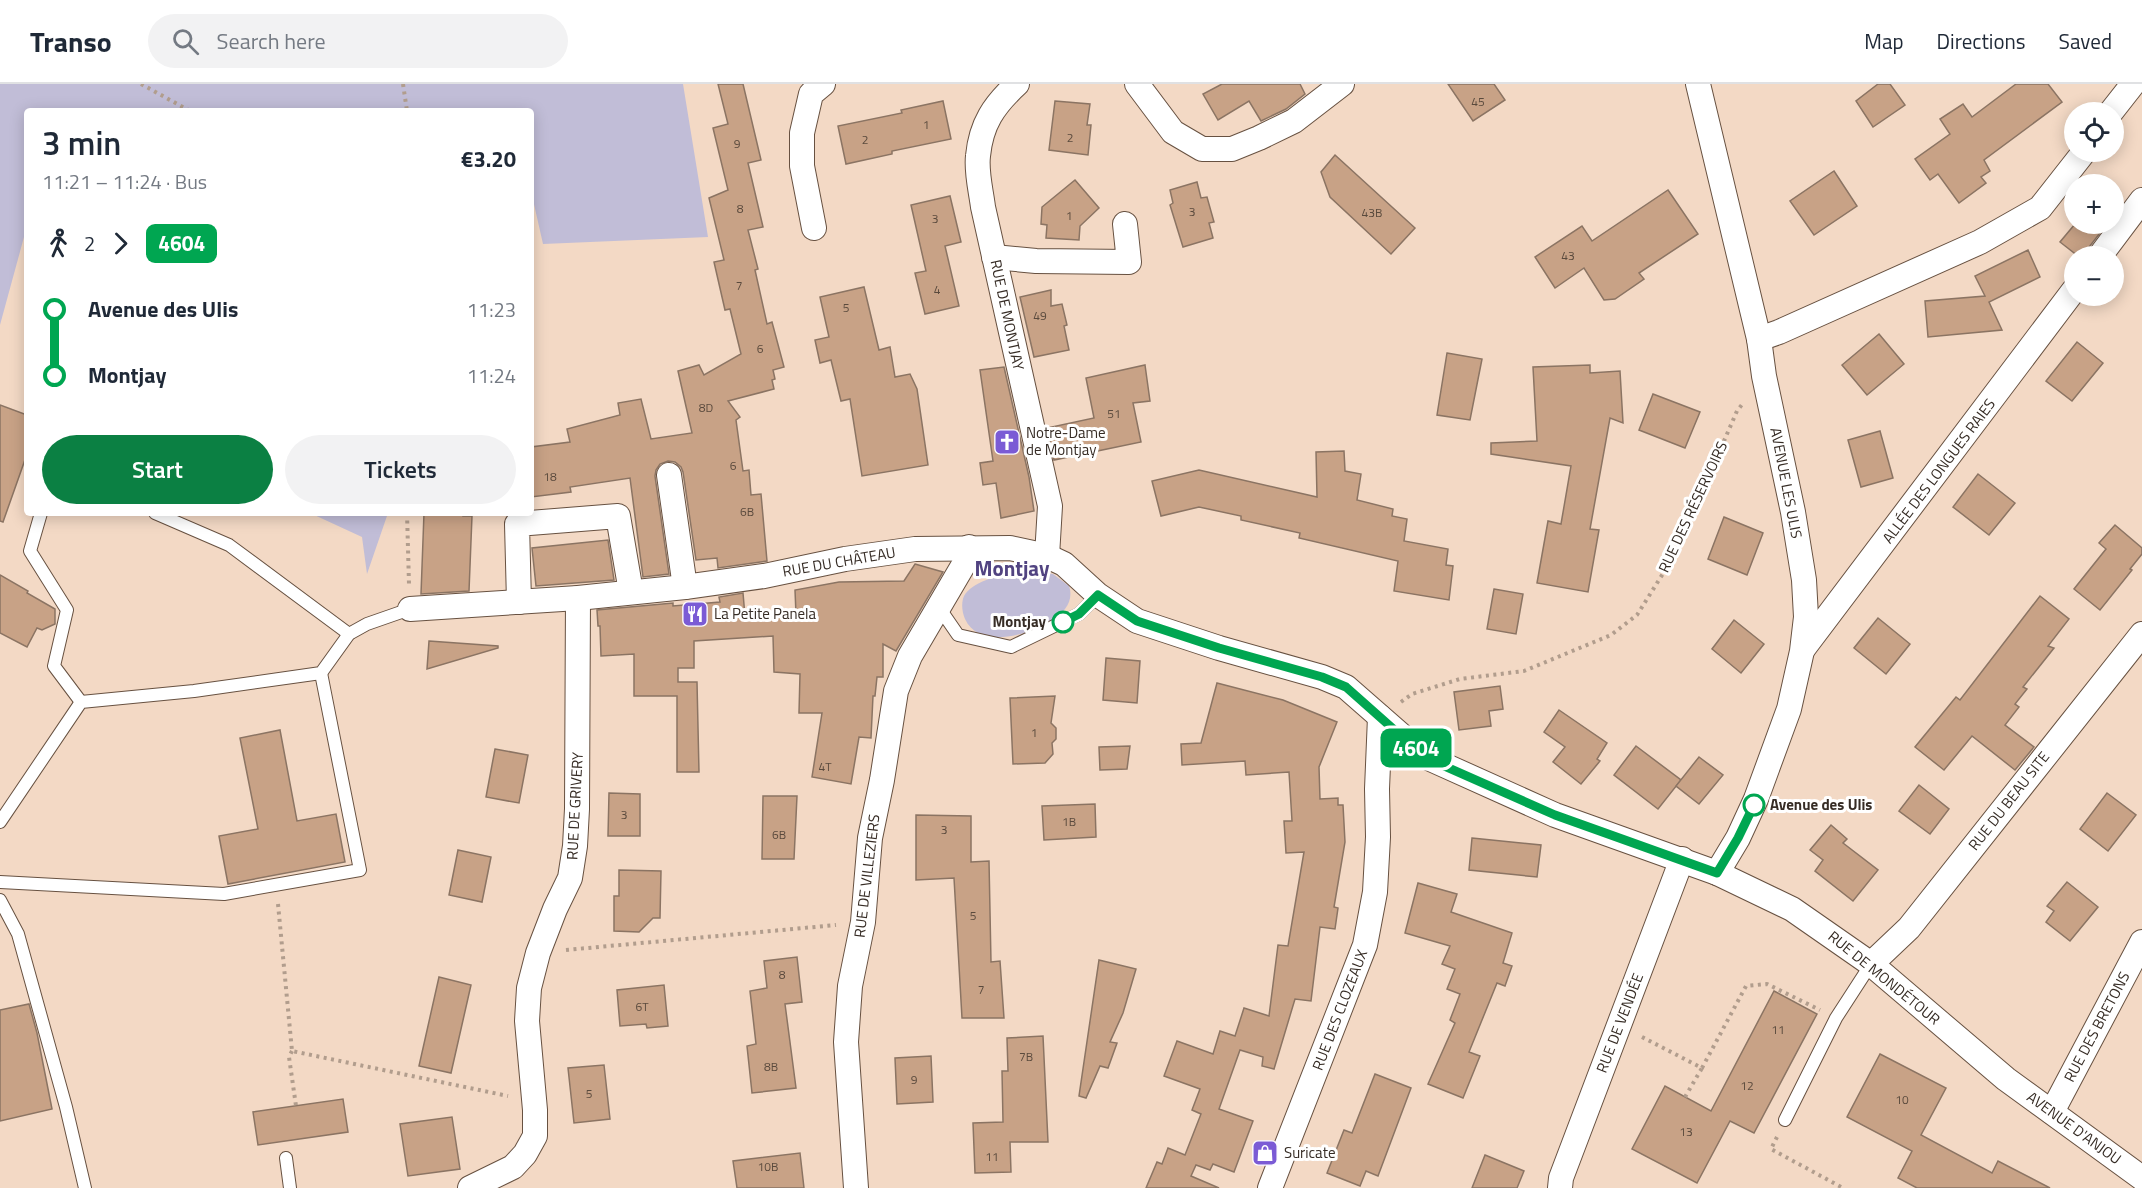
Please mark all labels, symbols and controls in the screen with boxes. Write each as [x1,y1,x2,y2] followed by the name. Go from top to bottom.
[148,14,568,68] search box
[30,20,112,63] text: Transo
[217,24,326,58] text: Search here
[169,25,202,58] icon: search
[1864,25,1904,57] text: Map
[1937,25,2026,57] text: Directions
[2059,25,2112,57] text: Saved
[1471,92,1485,111] house number: 45
[2064,102,2124,306] map controls
[2064,102,2124,162] button: locate
[923,115,929,134] house number: 1
[42,118,121,168] text: 3 min
[1067,128,1073,147] house number: 2
[862,130,868,149] house number: 2
[734,134,741,153] house number: 9
[461,142,516,176] text: €3.20
[42,166,207,197] text: 11:21 – 11:24 · Bus
[2064,174,2124,234] button: +
[737,199,744,218] house number: 8
[1189,202,1195,221] house number: 3
[1362,203,1382,222] house number: 43B
[1066,206,1072,225] house number: 1
[932,209,938,228] house number: 3
[42,227,75,260] icon: walk
[104,227,137,260] icon: forward
[158,227,205,259] text: 4604
[84,228,95,259] text: 2
[1561,246,1575,265] house number: 43
[2064,246,2124,306] button: −
[985,257,1030,372] street label: RUE DE MONTJAY
[736,276,742,295] house number: 7
[934,280,941,299] house number: 4
[88,292,238,326] text: Avenue des Ulis
[467,294,516,325] text: 11:23
[843,298,850,317] house number: 5
[1033,306,1047,325] house number: 49
[757,339,764,358] house number: 6
[88,358,166,392] text: Montjay
[467,360,516,391] text: 11:24
[1876,393,2001,548] street label: ALLÉE DES LONGUES RAIES
[699,398,713,417] house number: 8D
[1107,404,1121,423] house number: 51
[1026,421,1106,461] place label: Notre-Dame de Montjay
[1764,426,1809,540] street label: AVENUE LES ULIS
[992,427,1022,457] church icon: Notre-Dame de Montjay
[42,435,273,504] button: Start
[285,435,516,504] button: Tickets
[1652,437,1733,576] street label: RUE DES RÉSERVOIRS
[730,456,737,475] house number: 6
[543,467,557,486] house number: 18
[740,502,754,521] house number: 6B
[781,540,897,583] street label: RUE DU CHÂTEAU
[975,552,1050,584] district label: Montjay
[680,599,710,629] restaurant icon: La Petite Panela
[714,602,816,625] place label: La Petite Panela
[993,610,1046,633] place label: Montjay
[1052,611,1074,633] marker: Montjay
[1031,723,1037,742] house number: 1
[1374,728,1458,768] line badge: 4604
[1392,732,1440,764] text: 4604
[1962,746,2055,855] street label: RUE DU BEAU SITE
[560,751,589,860] street label: RUE DE GRIVERY
[818,757,832,776] house number: 4T
[1770,793,1872,816] place label: Avenue des Ulis
[1743,794,1765,816] marker: Avenue des Ulis
[621,805,627,824] house number: 3
[1062,812,1076,831] house number: 1B
[848,813,885,939] street label: RUE DE VILLEZIERS
[941,820,947,839] house number: 3
[772,825,786,844] house number: 6B
[970,906,977,925] house number: 5
[1823,925,1945,1030] street label: RUE DE MONDÉTOUR
[1306,945,1373,1074] street label: RUE DES CLOZEAUX
[779,965,786,984] house number: 8
[2058,967,2135,1086] street label: RUE DES BRETONS
[1590,970,1649,1076] street label: RUE DE VENDÉE
[978,980,984,999] house number: 7
[635,997,649,1016] house number: 6T
[1771,1020,1785,1039] house number: 11
[1019,1047,1033,1066] house number: 7B
[764,1057,778,1076] house number: 8B
[911,1070,918,1089] house number: 9
[1740,1076,1754,1095] house number: 12
[586,1084,593,1103] house number: 5
[2022,1085,2126,1170] street label: AVENUE D'ANJOU
[1895,1090,1909,1109] house number: 10
[1679,1122,1693,1141] house number: 13
[1250,1138,1280,1168] shop icon: Suricate
[1284,1141,1335,1164] place label: Suricate
[985,1147,999,1166] house number: 11
[758,1157,778,1176] house number: 10B

